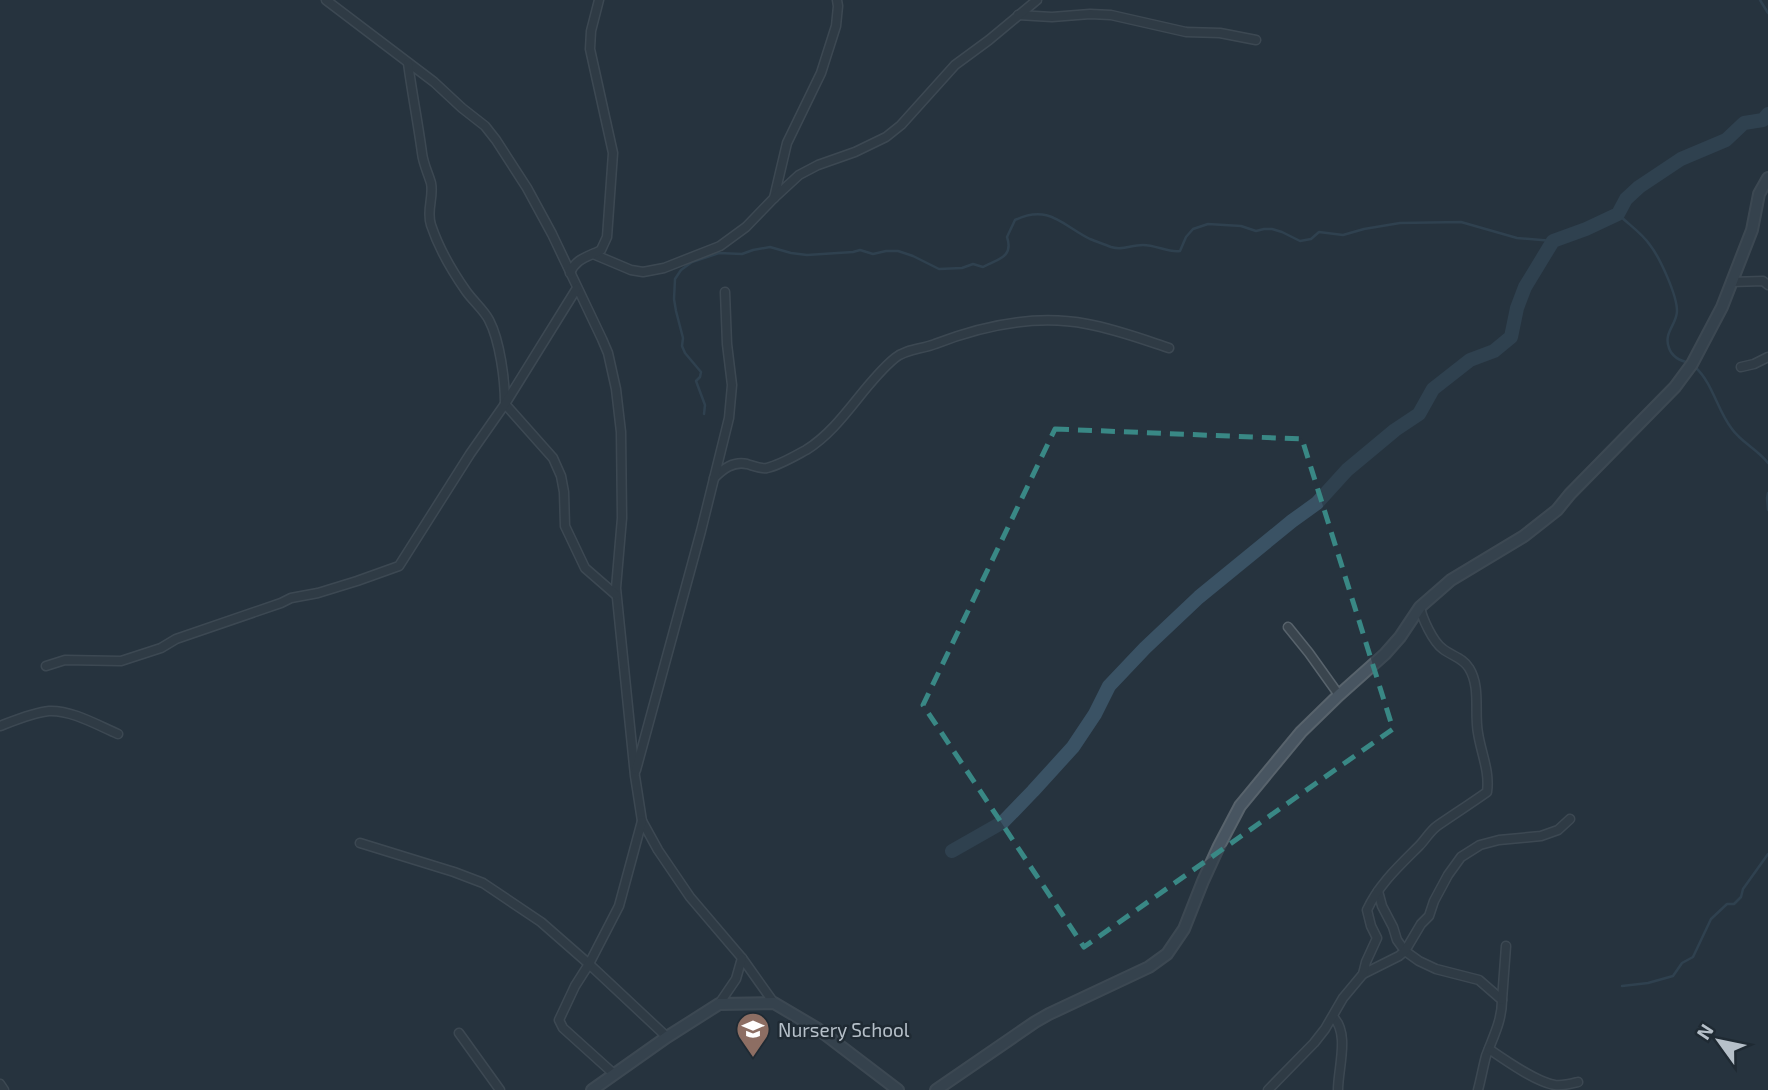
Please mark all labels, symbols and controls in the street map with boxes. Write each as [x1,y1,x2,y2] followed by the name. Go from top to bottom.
[1684,1006,1754,1076] north arrow
[734,1010,772,1059] school or university icon: Nursery School
[778,1018,910,1041] place label: Nursery School
[1691,1019,1718,1043] text: N

